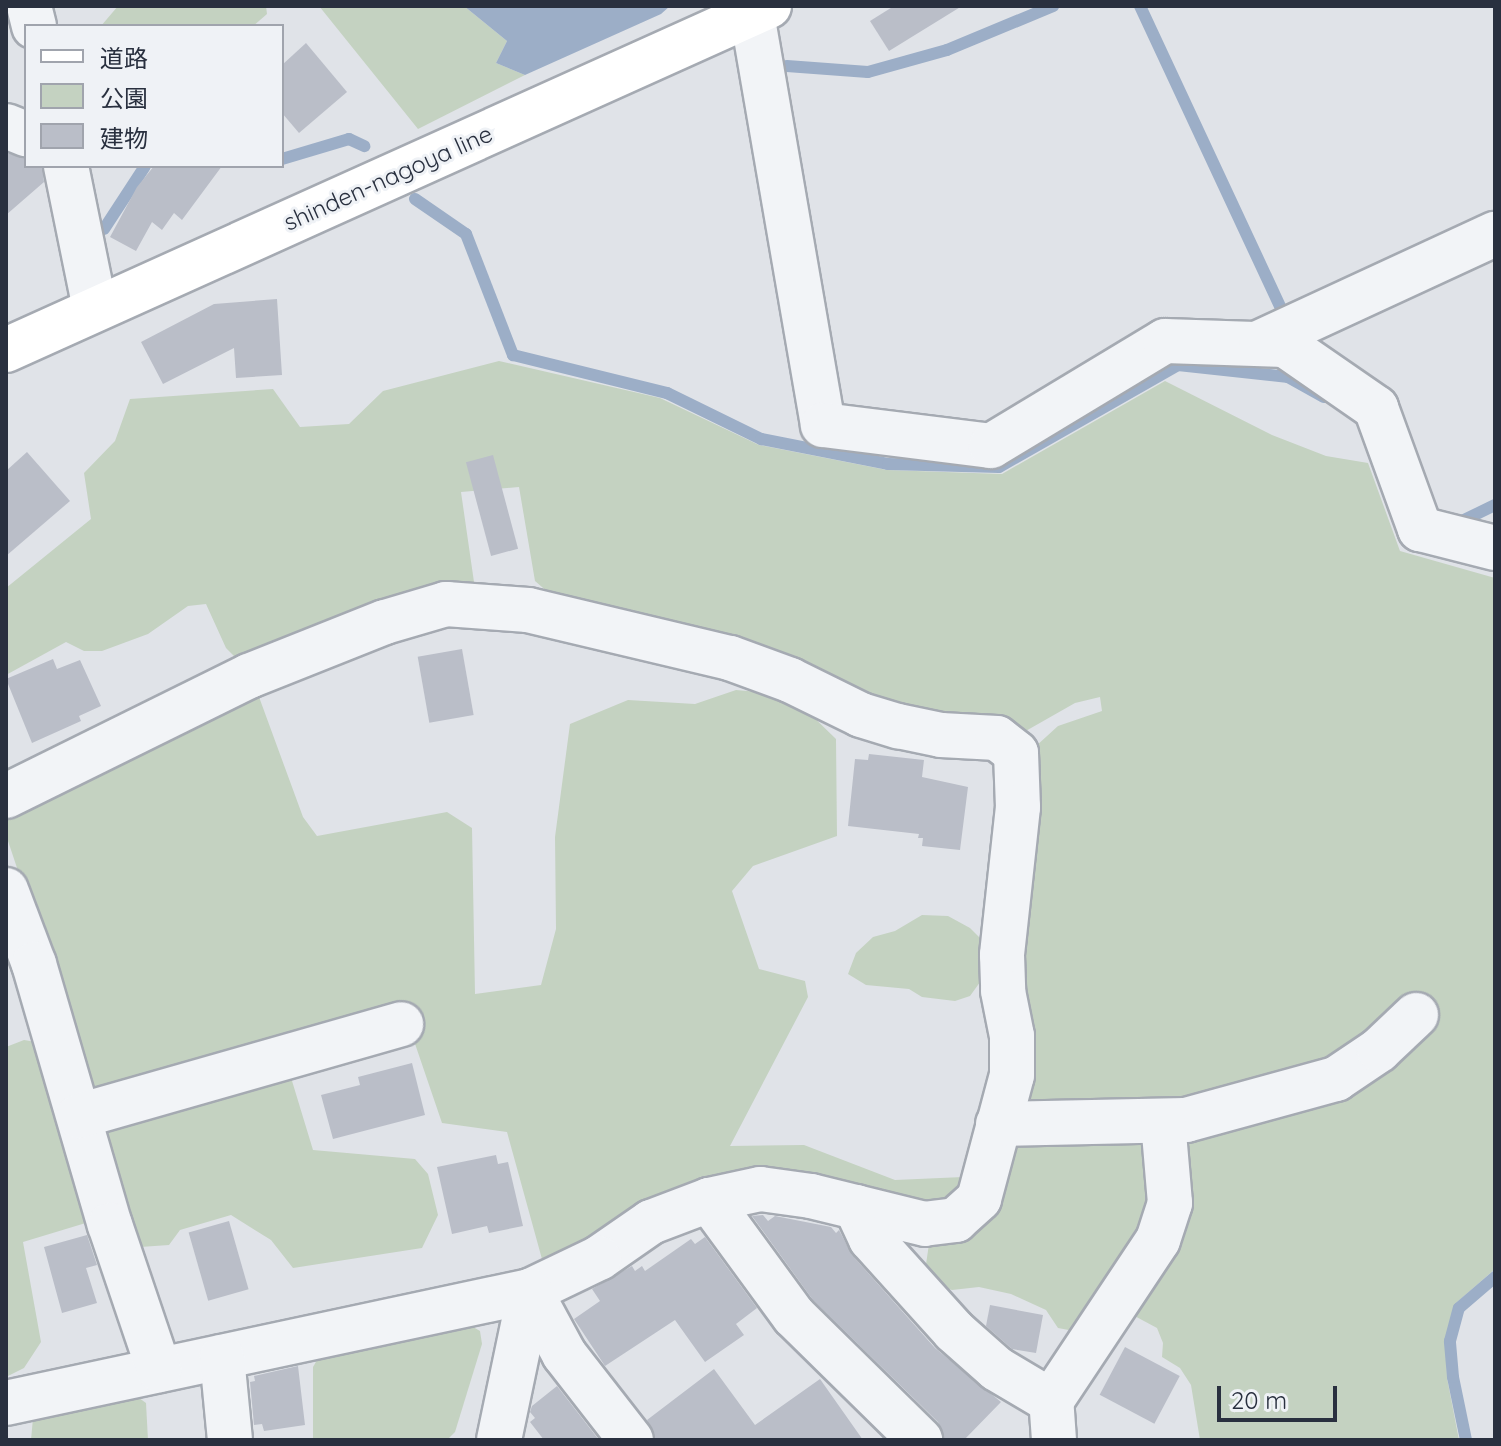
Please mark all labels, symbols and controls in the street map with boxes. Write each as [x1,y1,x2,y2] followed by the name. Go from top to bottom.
[24,24,284,168] legend
[100,43,148,73] text: 道路
[100,83,148,113] text: 公園
[279,119,497,237] street label: shinden-nagoya line
[100,123,148,153] text: 建物
[1221,1370,1341,1420] scale bar
[1231,1385,1287,1415] text: 20 m

